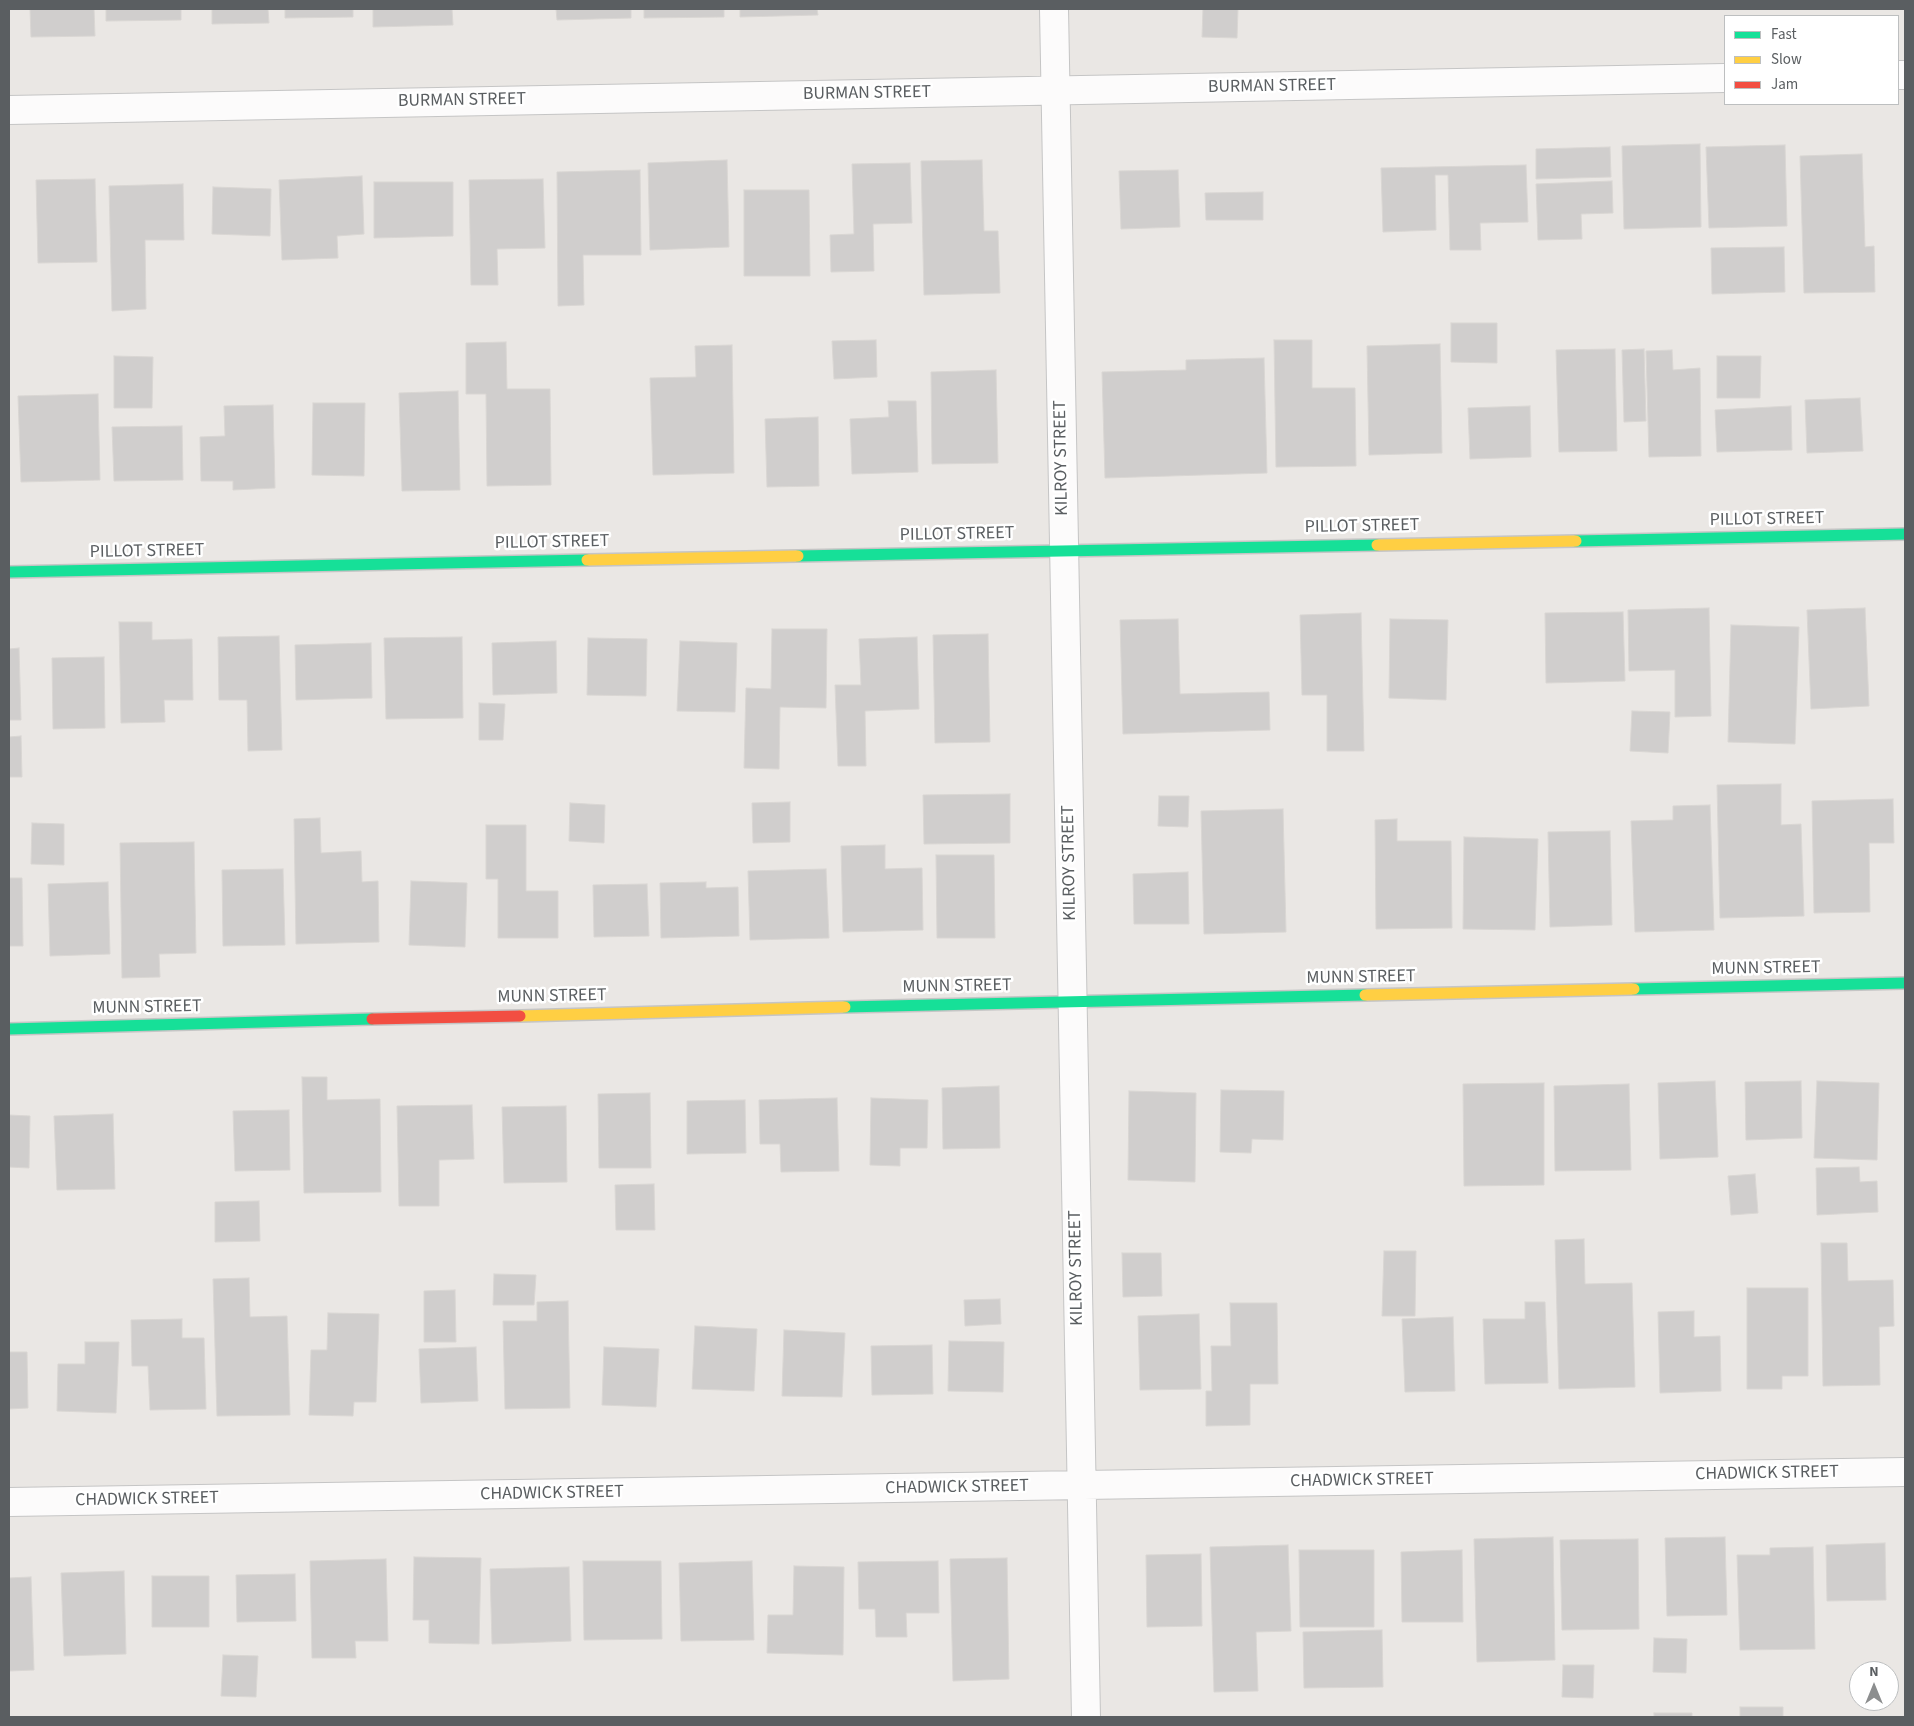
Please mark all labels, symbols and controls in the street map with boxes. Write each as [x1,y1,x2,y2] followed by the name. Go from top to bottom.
[1724,15,1899,105] legend
[1771,24,1797,45] text: Fast
[1771,49,1802,70] text: Slow
[1771,74,1798,95] text: Jam
[1208,75,1336,99] street label: BURMAN STREET
[803,82,931,106] street label: BURMAN STREET
[398,89,526,113] street label: BURMAN STREET
[1050,400,1074,516] street label: KILROY STREET
[1710,508,1824,532] street label: PILLOT STREET
[1305,515,1419,539] street label: PILLOT STREET
[900,523,1014,547] street label: PILLOT STREET
[495,531,609,555] street label: PILLOT STREET
[90,540,204,564] street label: PILLOT STREET
[1058,805,1082,921] street label: KILROY STREET
[1711,957,1821,981] street label: MUNN STREET
[1306,966,1416,990] street label: MUNN STREET
[902,975,1012,999] street label: MUNN STREET
[497,985,607,1009] street label: MUNN STREET
[92,996,202,1020] street label: MUNN STREET
[1065,1210,1089,1326] street label: KILROY STREET
[1695,1462,1839,1486] street label: CHADWICK STREET
[1290,1469,1434,1493] street label: CHADWICK STREET
[885,1476,1029,1500] street label: CHADWICK STREET
[480,1482,624,1506] street label: CHADWICK STREET
[75,1488,219,1512] street label: CHADWICK STREET
[1849,1661,1899,1711] north arrow
[1869,1662,1879,1682] text: N

